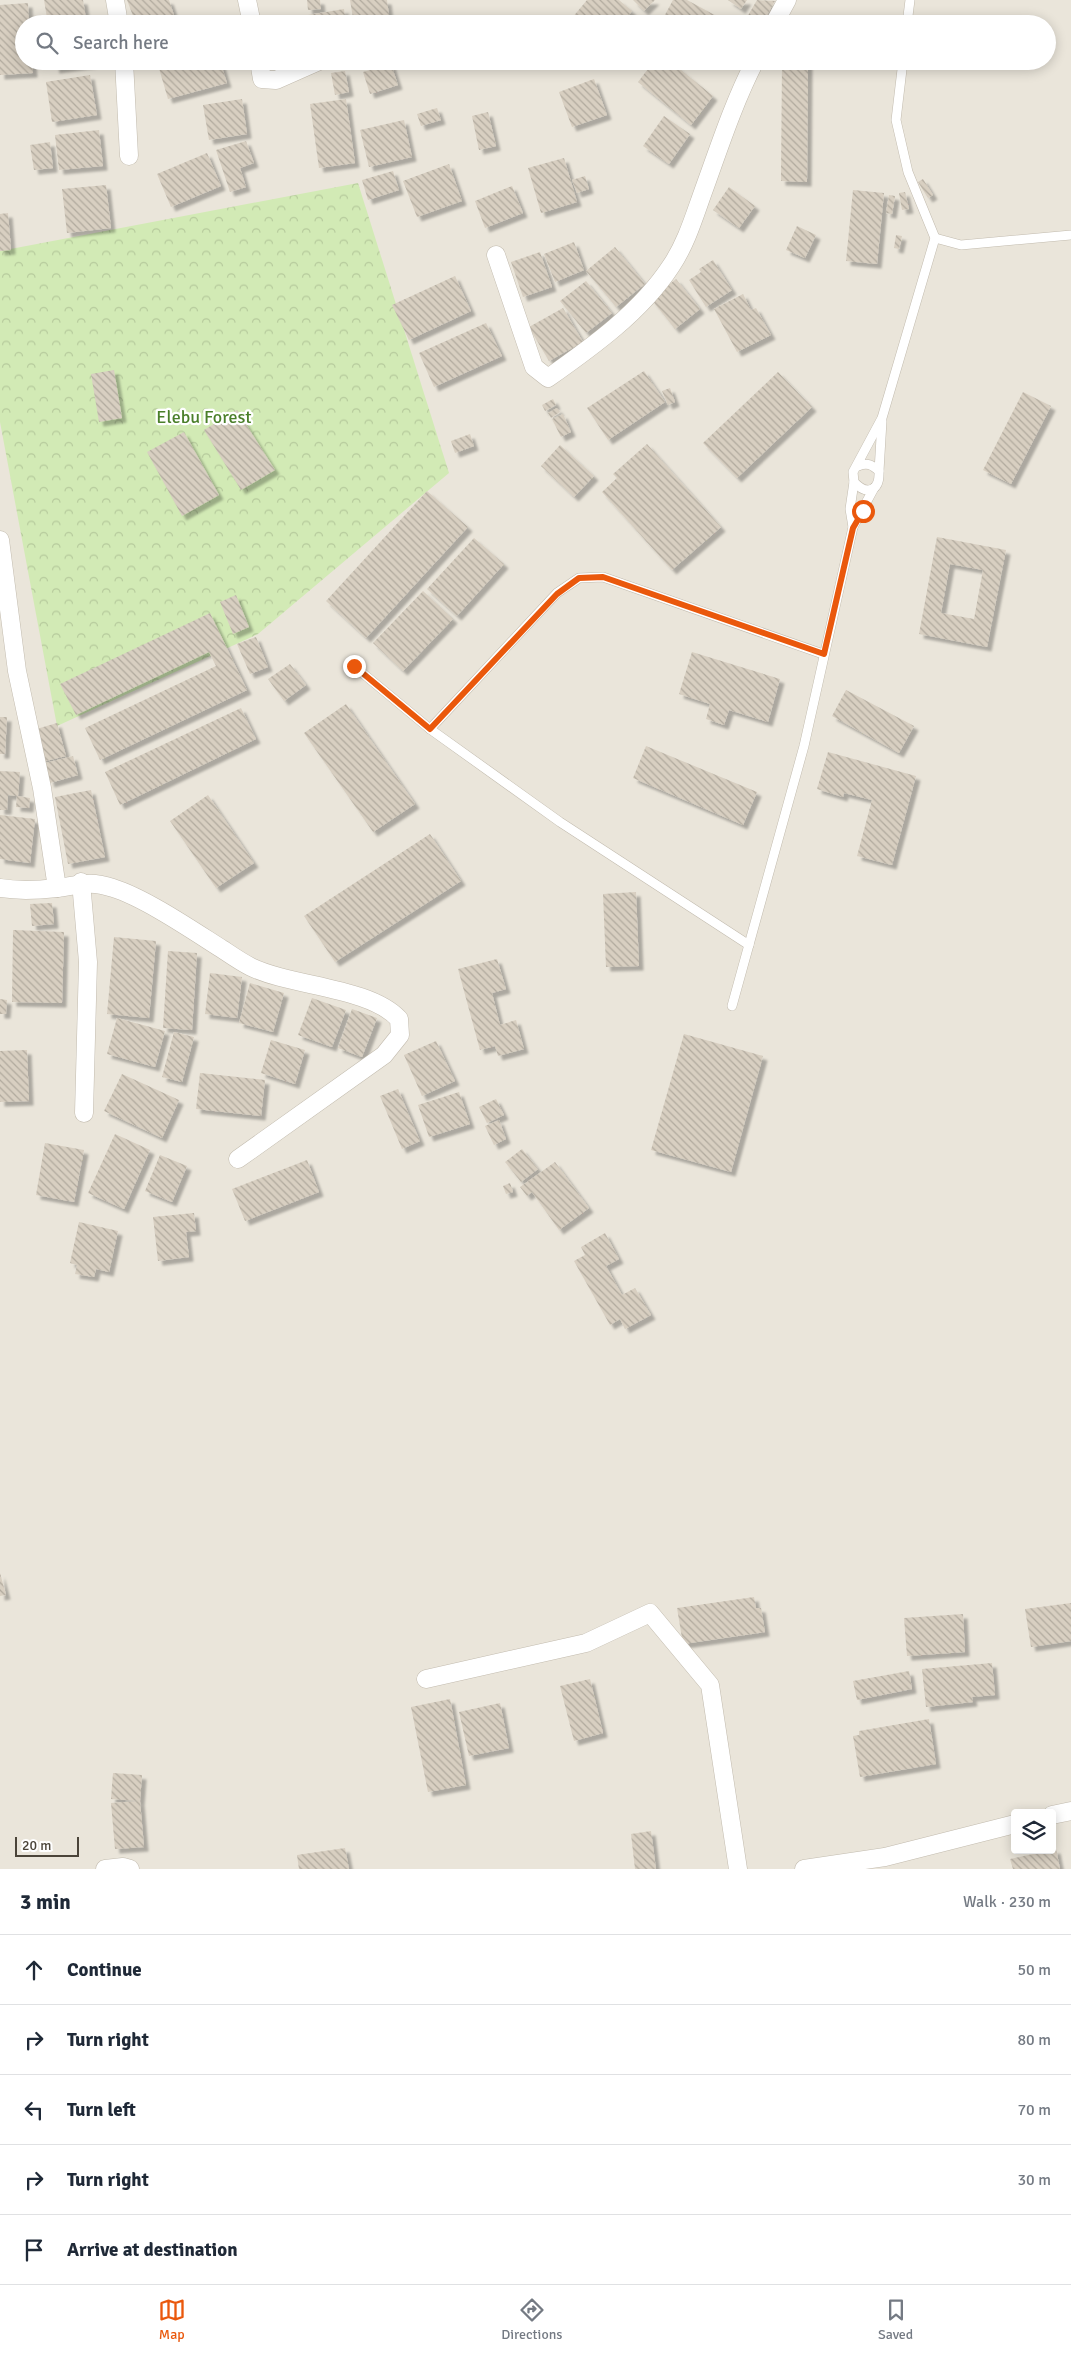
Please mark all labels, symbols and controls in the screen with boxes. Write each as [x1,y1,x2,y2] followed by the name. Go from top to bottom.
[15,15,1056,70] search box
[33,29,61,57] icon: search
[73,31,169,55] text: Search here
[156,406,252,428] park label: Elebu Forest
[852,500,875,523] route start
[343,655,366,678] route end
[1011,1809,1056,1854] map controls
[1011,1809,1056,1854] button: layers
[15,1834,79,1857] scale bar
[22,1837,51,1854] text: 20 m
[20,1889,71,1915] text: 3 min
[963,1892,1051,1912] text: Walk · 230 m
[20,1956,48,1984] icon: ahead
[67,1958,142,1982] text: Continue
[1017,1960,1051,1980] text: 50 m
[20,2026,48,2054] icon: right
[67,2028,149,2052] text: Turn right
[1017,2030,1051,2050] text: 80 m
[20,2096,48,2124] icon: left
[67,2098,136,2122] text: Turn left
[1017,2100,1051,2120] text: 70 m
[20,2166,48,2194] icon: right
[67,2168,149,2192] text: Turn right
[1017,2170,1051,2190] text: 30 m
[20,2236,48,2264] icon: arrive
[67,2238,238,2262] text: Arrive at destination
[158,2296,186,2343] tab: Map
[501,2296,562,2343] tab: Directions
[878,2296,913,2343] tab: Saved

